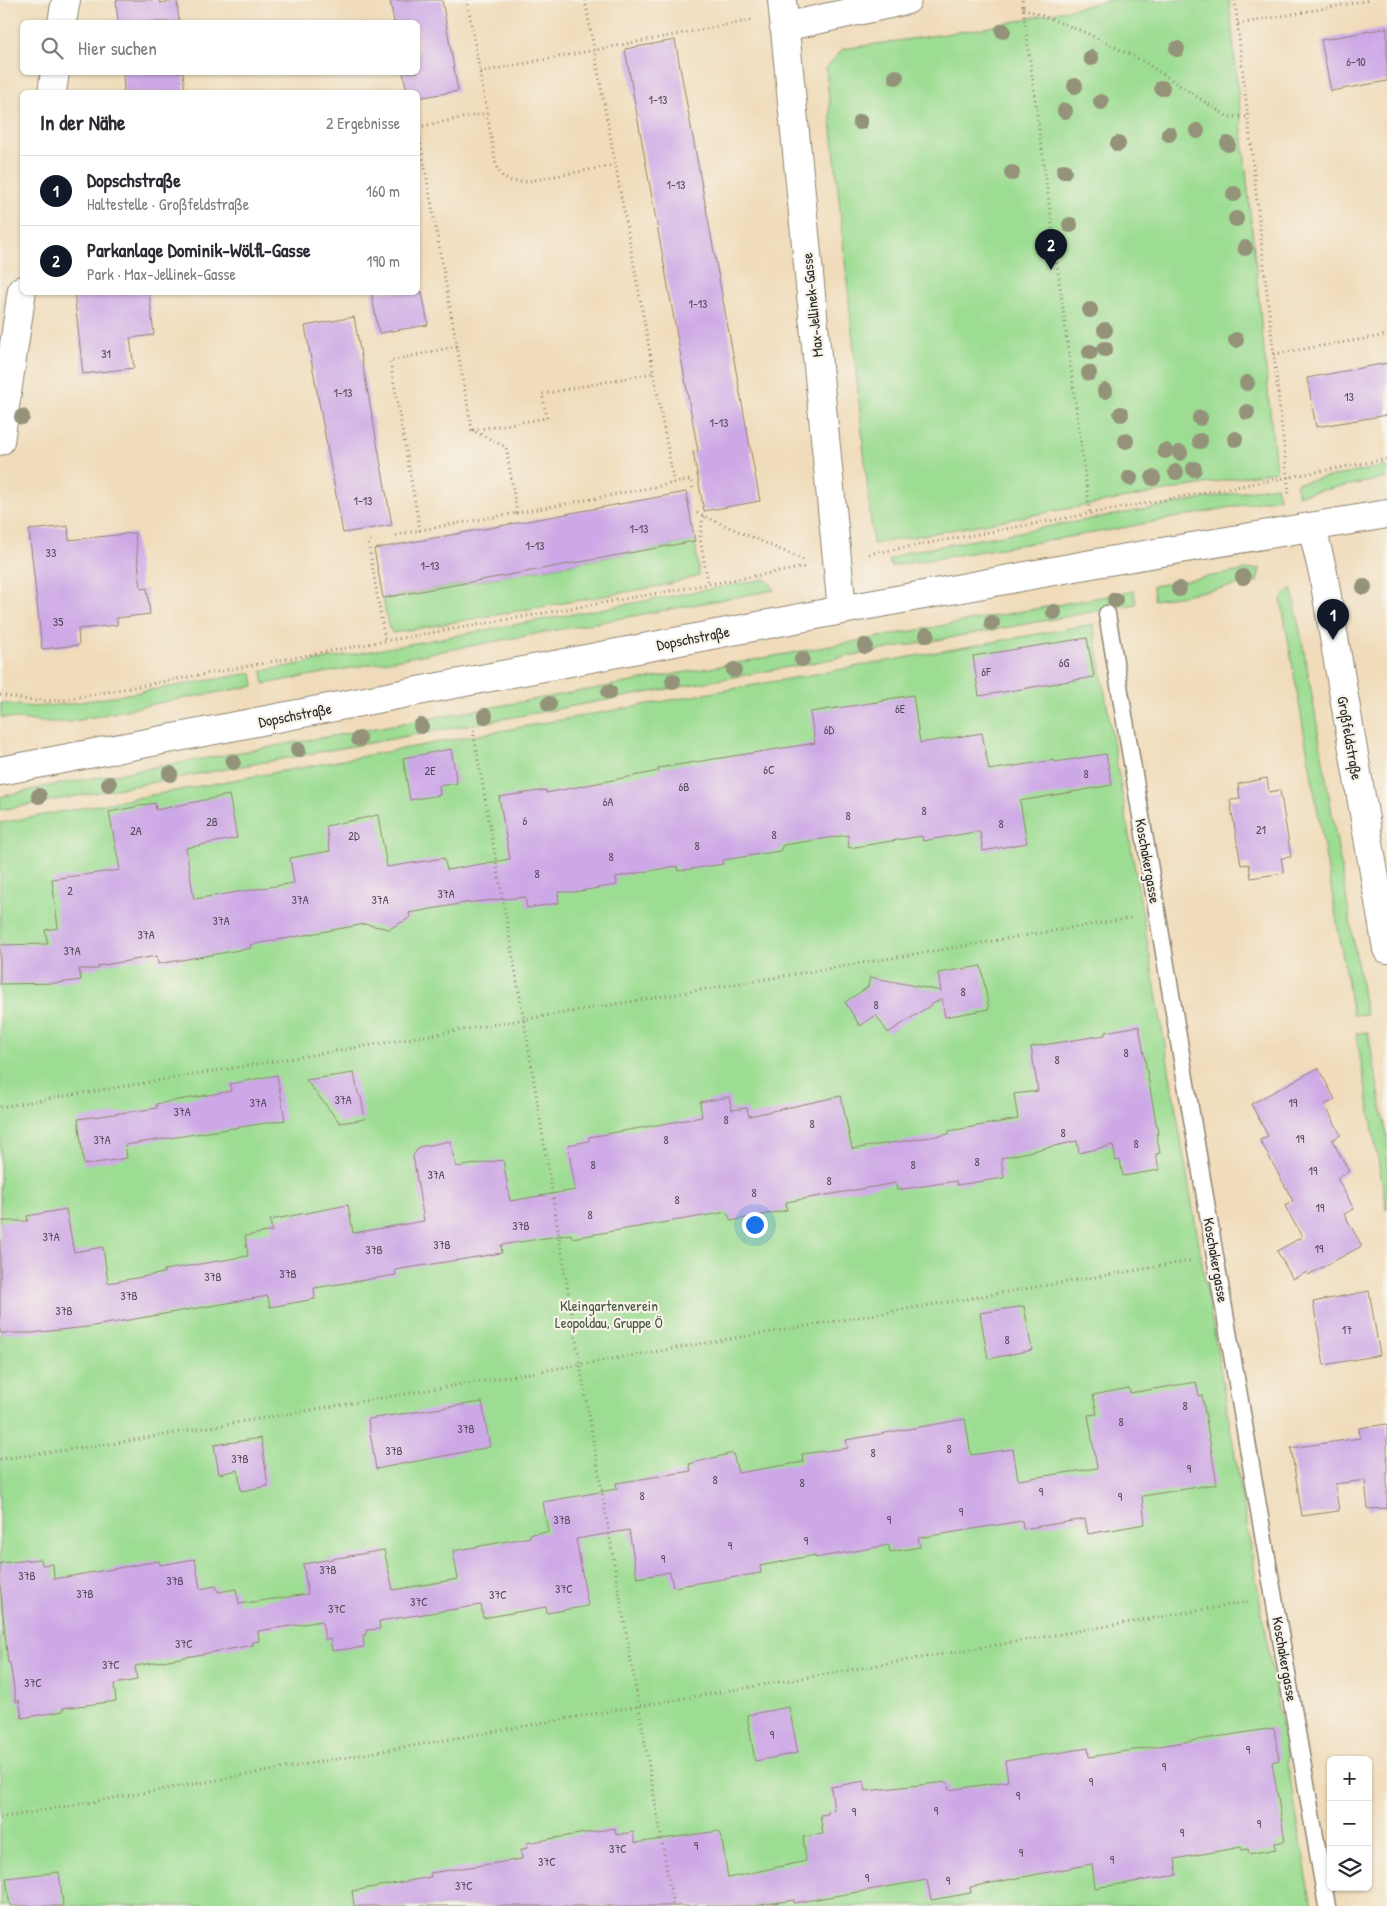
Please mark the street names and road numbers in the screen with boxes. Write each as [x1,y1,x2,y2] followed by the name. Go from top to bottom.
[796,252,828,358] street label: Max-Jellinek-Gasse
[655,621,731,655] street label: Dopschstraße
[1332,694,1368,782] street label: Großfeldstraße
[257,698,333,732] street label: Dopschstraße
[1130,817,1166,905] street label: Koschakergasse
[1198,1216,1234,1304] street label: Koschakergasse
[1267,1615,1303,1703] street label: Koschakergasse

